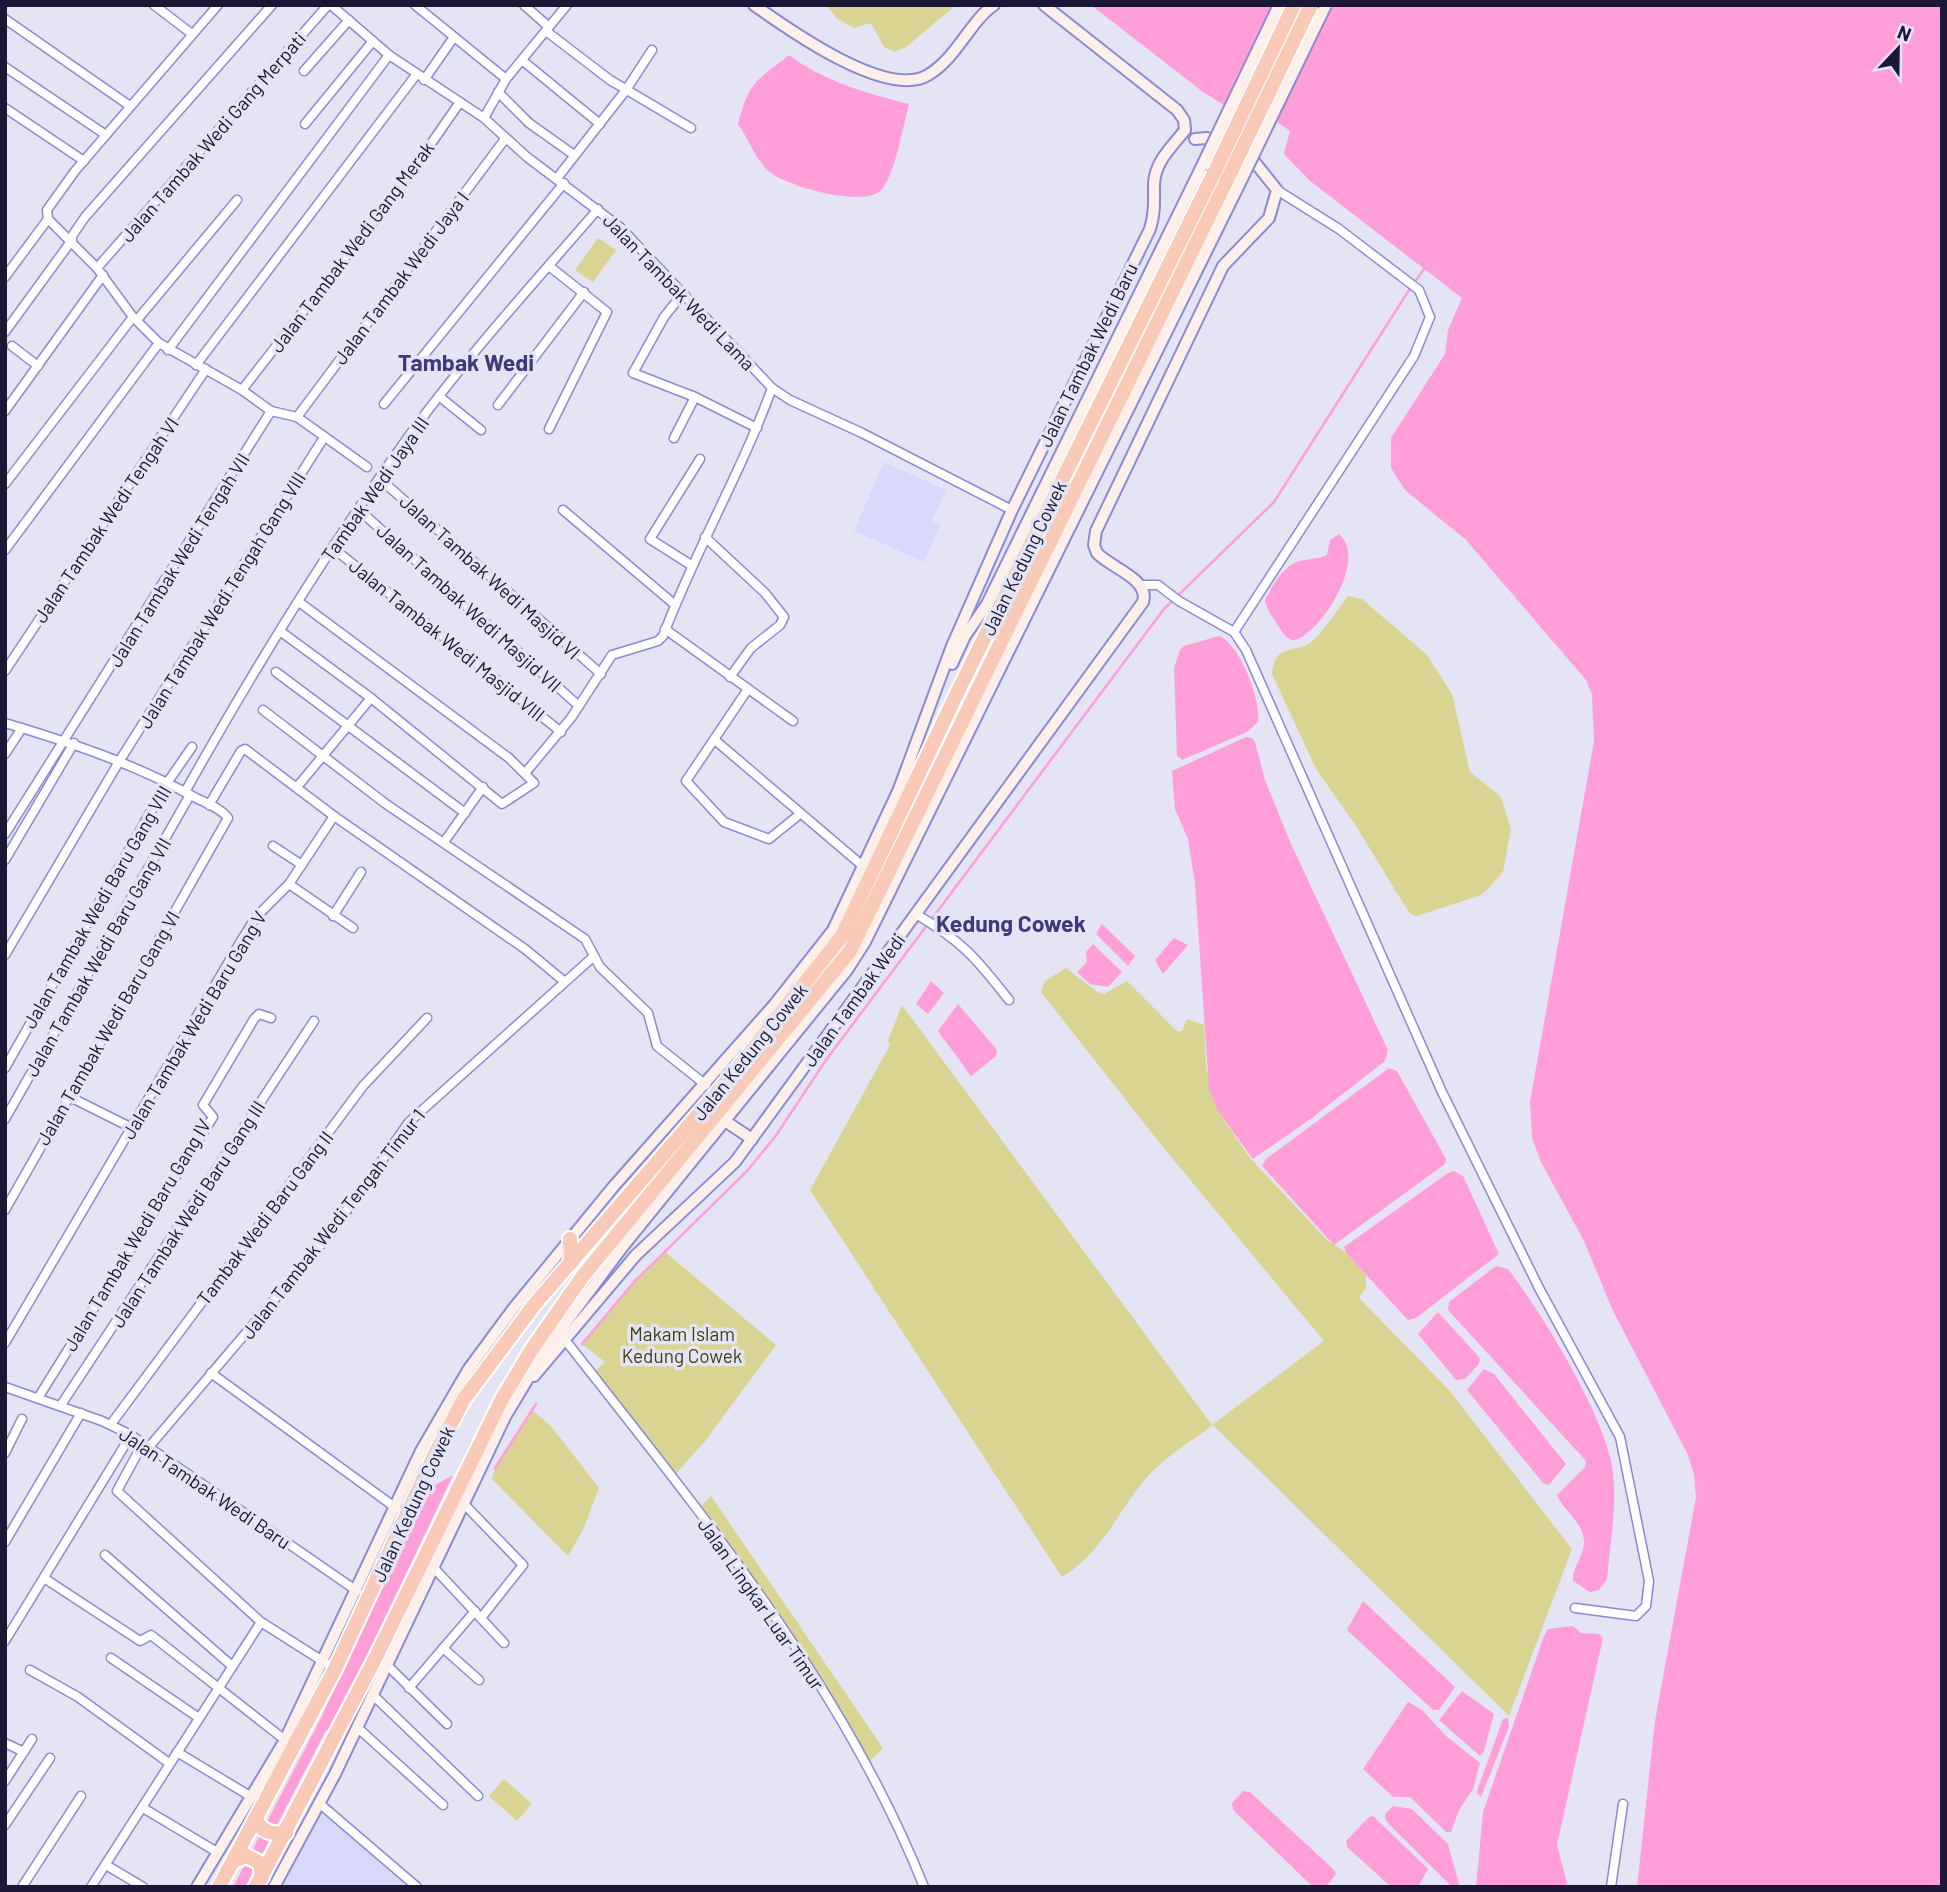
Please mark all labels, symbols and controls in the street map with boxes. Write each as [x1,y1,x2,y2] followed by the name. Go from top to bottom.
[1863,14,1933,84] north arrow
[1894,20,1915,46] text: N
[115,27,310,246] street label: Jalan Tambak Wedi Gang Merpati
[265,137,439,357] street label: Jalan Tambak Wedi Gang Merak
[329,187,473,369] street label: Jalan Tambak Wedi Jaya I
[599,209,760,375] street label: Jalan Tambak Wedi Lama
[1033,259,1142,450] street label: Jalan Tambak Wedi Baru
[398,349,534,377] district label: Tambak Wedi
[316,412,433,566] street label: Tambak Wedi Jaya III
[28,413,183,627] street label: Jalan Tambak Wedi Tengah VI
[103,449,254,671] street label: Jalan Tambak Wedi Tengah VII
[133,467,310,732] street label: Jalan Tambak Wedi Tengah Gang VIII
[976,477,1071,639] street label: Jalan Kedung Cowek
[395,489,585,664] street label: Jalan Tambak Wedi Masjid VI
[372,519,566,697] street label: Jalan Tambak Wedi Masjid VII
[345,554,550,726] street label: Jalan Tambak Wedi Masjid VIII
[18,781,176,1033] street label: Jalan Tambak Wedi Baru Gang VIII
[20,834,176,1080] street label: Jalan Tambak Wedi Baru Gang VII
[31,907,185,1149] street label: Jalan Tambak Wedi Baru Gang VI
[116,907,271,1143] street label: Jalan Tambak Wedi Baru Gang V
[936,909,1086,937] district label: Kedung Cowek
[797,929,910,1071] street label: Jalan Tambak Wedi
[687,979,812,1125] street label: Jalan Kedung Cowek
[106,1096,270,1332] street label: Jalan Tambak Wedi Baru Gang III
[236,1104,430,1343] street label: Jalan Tambak Wedi Tengah Timur 1
[58,1114,215,1355] street label: Jalan Tambak Wedi Baru Gang IV
[192,1127,338,1309] street label: Tambak Wedi Baru Gang II
[622,1322,742,1367] park label: Makam Islam Kedung Cowek
[115,1422,295,1553] street label: Jalan Tambak Wedi Baru
[366,1422,459,1585] street label: Jalan Kedung Cowek
[693,1513,829,1694] street label: Jalan Lingkar Luar Timur

